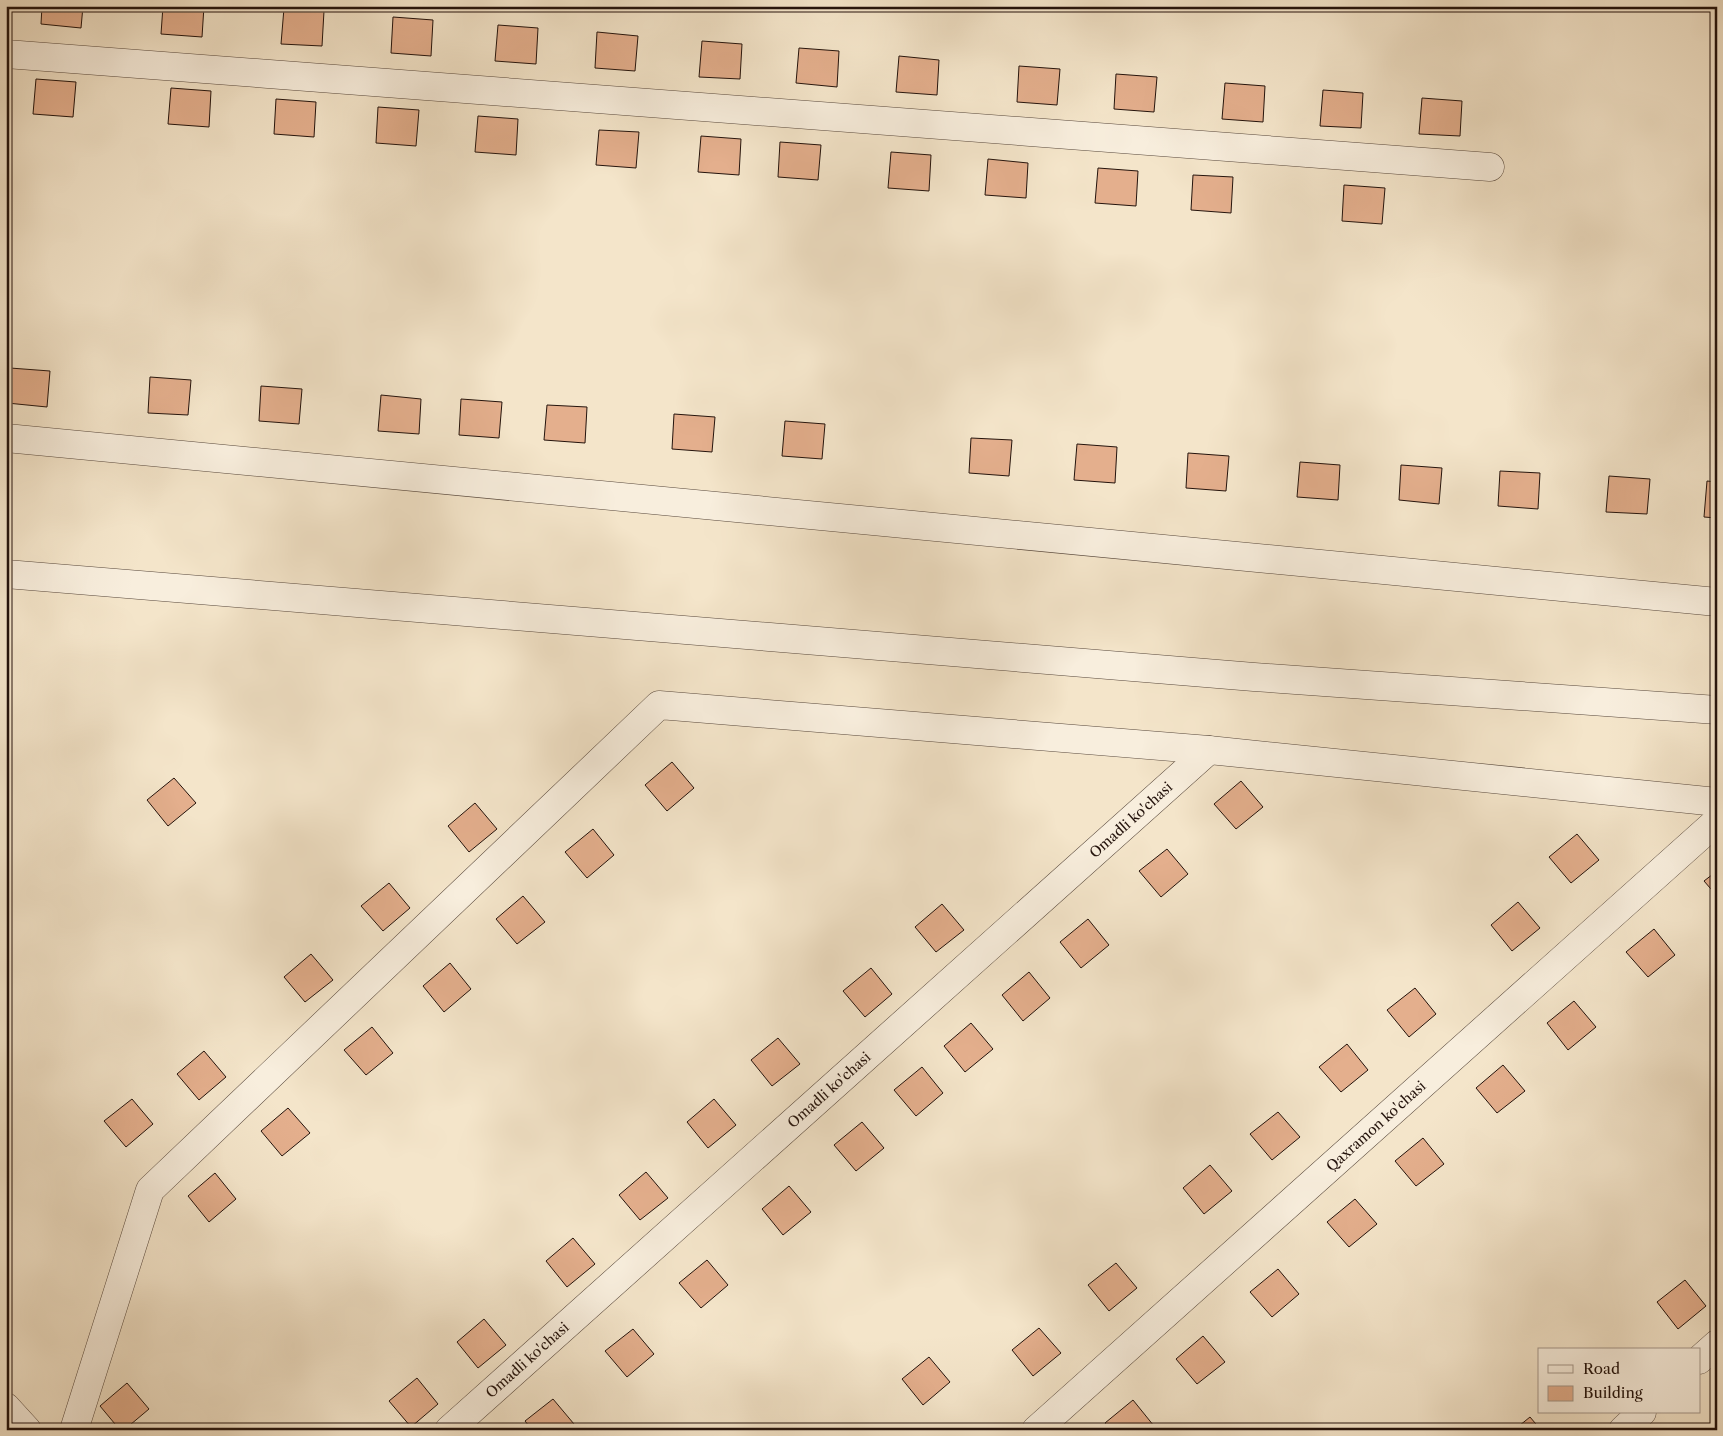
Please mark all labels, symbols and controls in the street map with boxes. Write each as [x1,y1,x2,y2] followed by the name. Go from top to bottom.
[1086,778,1176,862] street label: Omadli ko'chasi
[784,1048,874,1132] street label: Omadli ko'chasi
[1322,1077,1429,1175] street label: Qaxramon ko'chasi
[482,1318,573,1402] street label: Omadli ko'chasi
[1538,1348,1700,1414] legend
[1583,1359,1620,1378] text: Road
[1583,1383,1643,1402] text: Building

